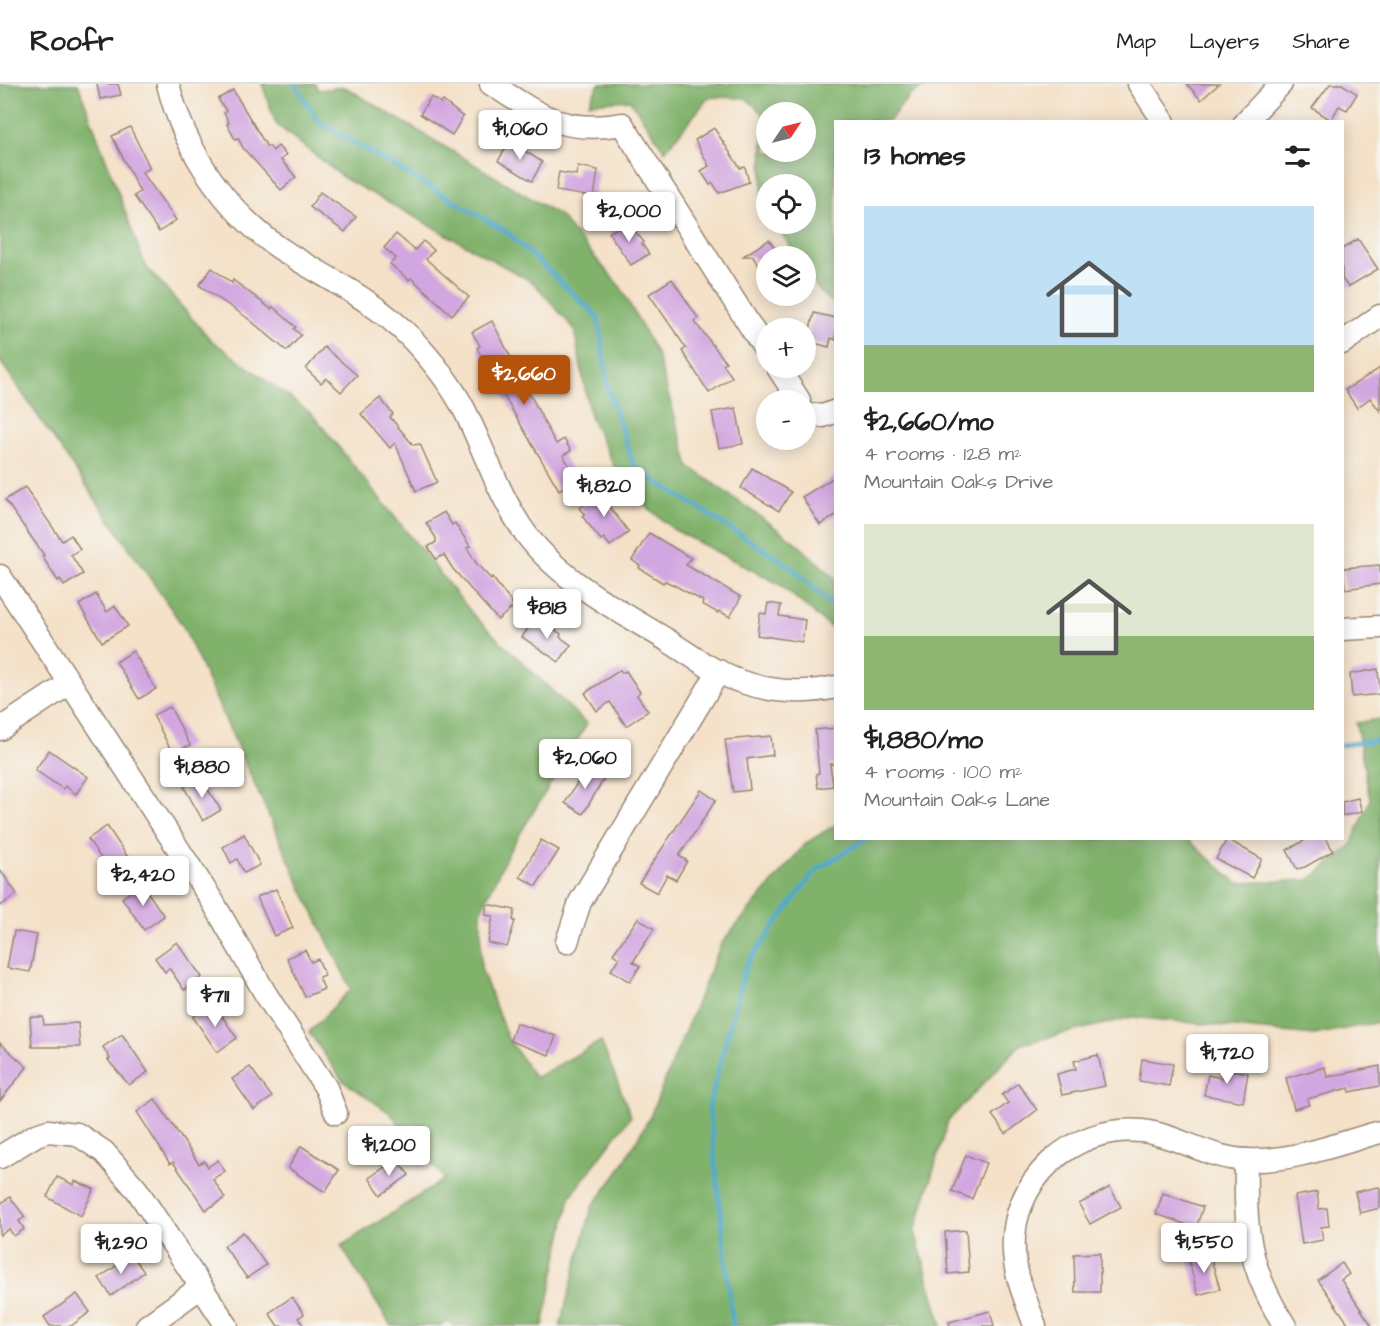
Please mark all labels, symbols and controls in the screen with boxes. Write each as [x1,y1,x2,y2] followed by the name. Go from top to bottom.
[30,22,114,61] text: Roofr
[1116,27,1156,56] text: Map
[1189,27,1259,56] text: Layers
[1292,27,1350,56] text: Share
[756,102,816,162] north arrow
[756,102,816,450] map controls
[471,110,569,161] pin: $1,060
[492,115,548,143] text: $1,060
[864,138,966,174] text: 13 homes
[1281,140,1314,173] icon: filters
[756,174,816,234] button: locate
[580,192,678,243] pin: $2,000
[597,197,661,225] text: $2,000
[1035,245,1143,353] icon: home
[756,246,816,306] button: layers
[756,318,816,378] button: +
[475,355,573,406] pin: $2,660
[492,360,556,388] text: $2,660
[756,390,816,450] button: −
[864,404,994,440] text: $2,660/mo
[864,440,1022,468] text: 4 rooms · 128 m²
[555,467,653,518] pin: $1,820
[864,468,1053,496] text: Mountain Oaks Drive
[577,472,631,500] text: $1,820
[1035,563,1143,671] icon: home
[511,589,583,640] pin: $818
[527,594,567,622] text: $818
[864,722,983,758] text: $1,880/mo
[536,739,634,790] pin: $2,060
[553,744,617,772] text: $2,060
[153,748,251,799] pin: $1,880
[174,753,230,781] text: $1,880
[864,758,1022,786] text: 4 rooms · 100 m²
[864,786,1050,814] text: Mountain Oaks Lane
[94,856,192,907] pin: $2,420
[111,861,175,889] text: $2,420
[179,977,251,1028] pin: $711
[201,982,229,1010] text: $711
[1178,1034,1276,1085] pin: $1,720
[1200,1039,1254,1067] text: $1,720
[340,1126,438,1177] pin: $1,200
[362,1131,416,1159] text: $1,200
[1155,1223,1253,1274] pin: $1,550
[72,1224,170,1275] pin: $1,290
[1175,1228,1233,1256] text: $1,550
[95,1229,147,1257] text: $1,290

